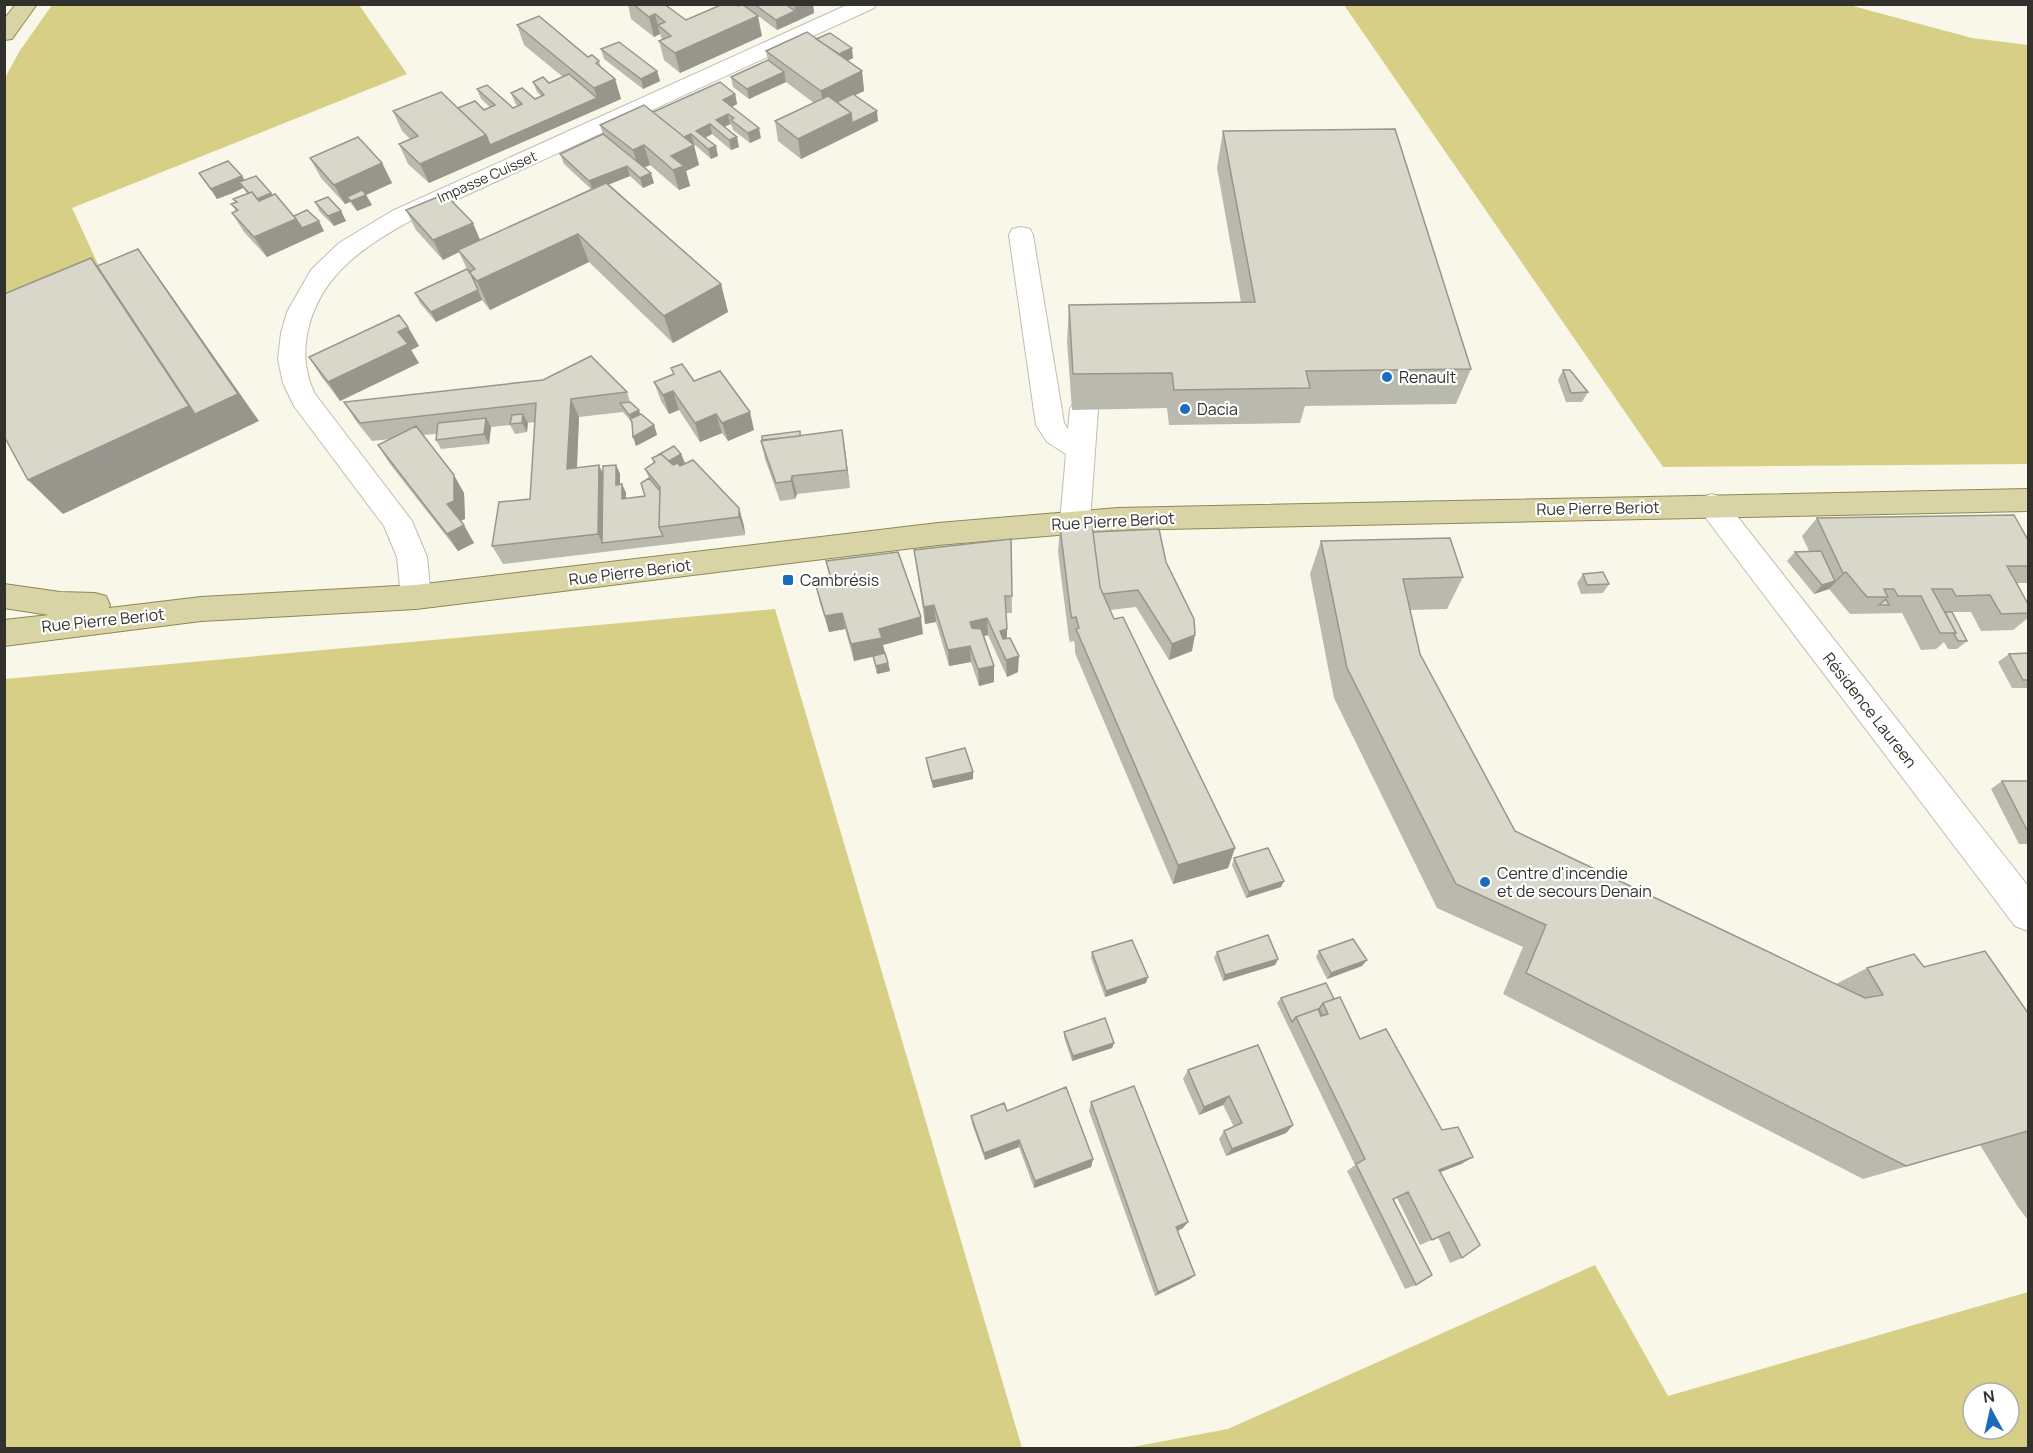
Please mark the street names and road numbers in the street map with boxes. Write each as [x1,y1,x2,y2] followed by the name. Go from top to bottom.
[434,146,540,207] street label: Impasse Cuisset
[1536,496,1660,520] street label: Rue Pierre Beriot
[1051,507,1175,535] street label: Rue Pierre Beriot
[567,554,693,590] street label: Rue Pierre Beriot
[41,603,165,637] street label: Rue Pierre Beriot
[1818,648,1922,772] street label: Résidence Laureen

